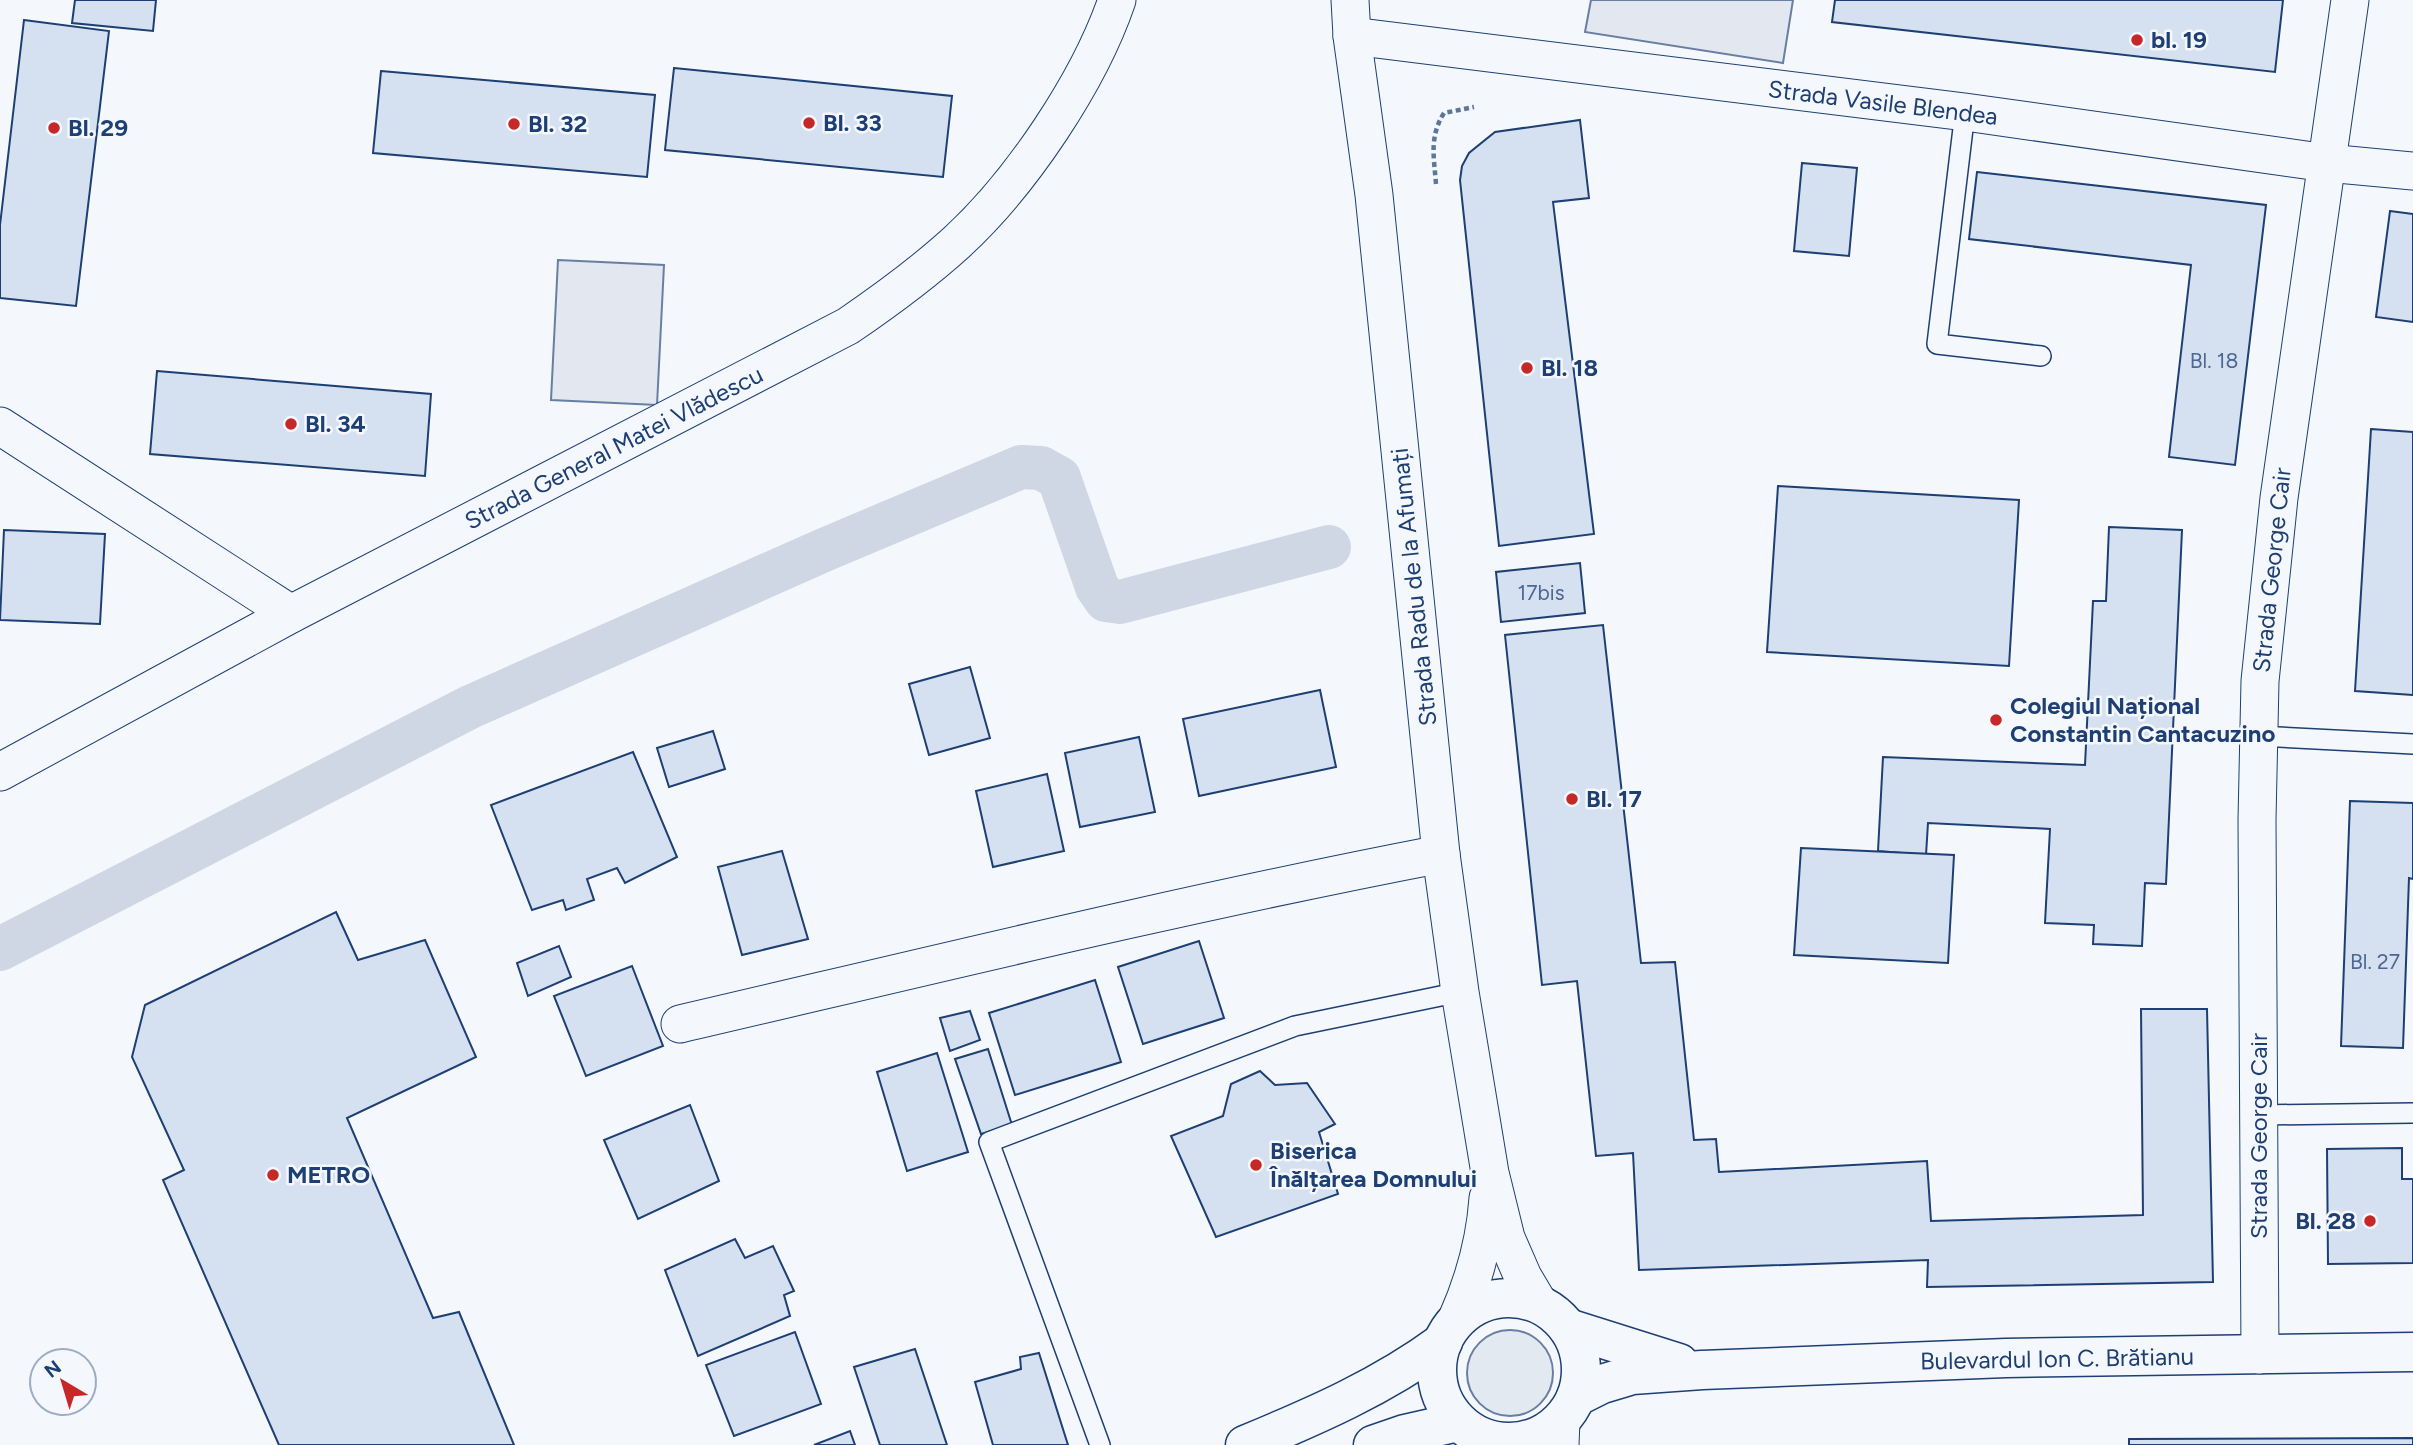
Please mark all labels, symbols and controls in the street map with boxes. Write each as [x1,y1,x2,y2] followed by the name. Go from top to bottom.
[2151,25,2207,54] place label: bl. 19
[2129,32,2145,48] marker: bl. 19
[1767,74,2000,131] street label: Strada Vasile Blendea
[823,108,882,137] place label: Bl. 33
[528,109,588,138] place label: Bl. 32
[68,113,128,142] place label: Bl. 29
[801,115,817,131] marker: Bl. 33
[506,116,522,132] marker: Bl. 32
[46,120,62,136] marker: Bl. 29
[2190,348,2238,373] house number: Bl. 18
[1541,353,1598,382] place label: Bl. 18
[460,360,768,536] street label: Strada General Matei Vlădescu
[1519,360,1535,376] marker: Bl. 18
[305,409,366,438] place label: Bl. 34
[283,416,299,432] marker: Bl. 34
[1384,447,1443,727] street label: Strada Radu de la Afumați
[2246,466,2297,674] street label: Strada George Cair
[1518,580,1564,605] house number: 17bis
[2010,691,2275,748] place label: Colegiul Național Constantin Cantacuzino
[1988,712,2004,728] marker: Colegiul Național Constantin Cantacuzino
[1586,784,1642,813] place label: Bl. 17
[1564,791,1580,807] marker: Bl. 17
[2350,949,2400,974] house number: Bl. 27
[2244,1033,2273,1239] street label: Strada George Cair
[1268,1136,1477,1193] place label: Biserica Înălțarea Domnului
[1248,1157,1264,1173] marker: Biserica Înălțarea Domnului
[287,1160,370,1189] place label: METRO
[265,1167,281,1183] marker: METRO
[2295,1206,2356,1235] place label: Bl. 28
[2362,1213,2378,1229] marker: Bl. 28
[1920,1342,2194,1375] street label: Bulevardul Ion C. Brătianu
[28,1347,98,1417] north arrow
[40,1355,66,1383] text: N

